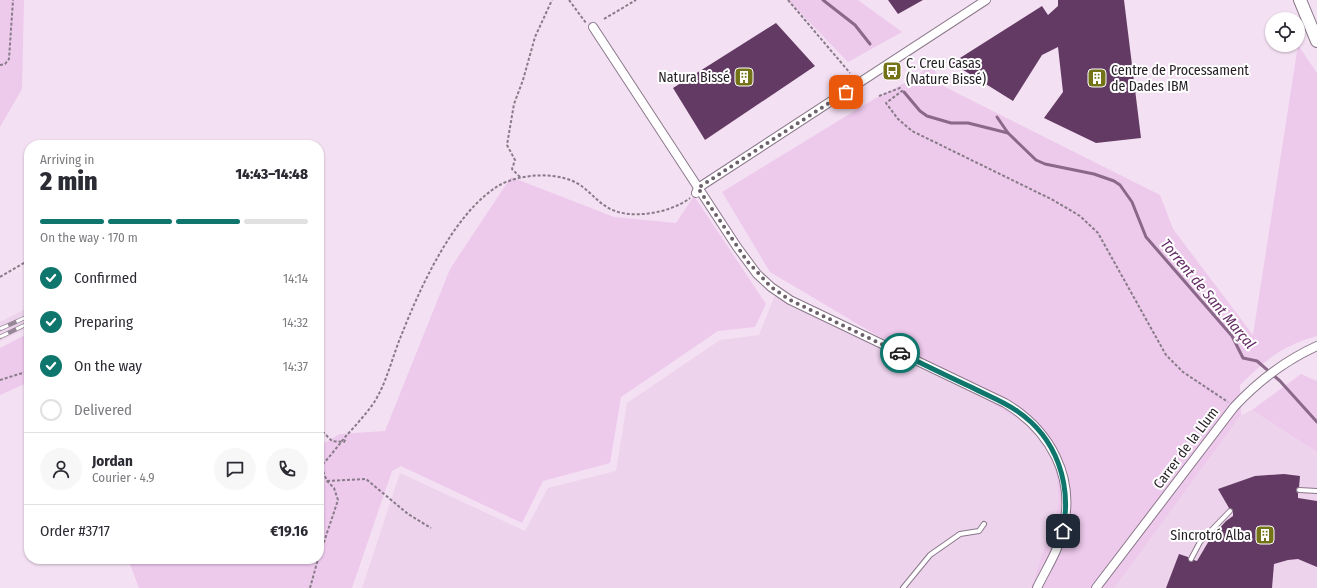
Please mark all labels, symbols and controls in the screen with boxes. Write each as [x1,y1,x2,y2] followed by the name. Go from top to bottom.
[1265,12,1305,52] map controls
[1265,12,1305,52] button: locate
[906,55,986,88] place label: C. Creu Casas (Nature Bissé)
[881,60,903,82] bus stop icon: C. Creu Casas (Nature Bissé)
[1111,62,1249,95] place label: Centre de Processament de Dades IBM
[733,66,755,88] building icon: Natura Bissé
[1086,67,1108,89] building icon: Centre de Processament de Dades IBM
[658,69,730,86] place label: Natura Bissé
[829,75,863,109] pin
[835,81,857,103] icon: bag
[40,152,94,167] text: Arriving in
[236,165,308,183] text: 14:43–14:48
[40,166,98,197] text: 2 min
[40,230,138,245] text: On the way · 170 m
[1157,235,1259,353] water label: Torrent de Sant Marçal
[40,267,62,289] icon: check
[74,269,137,287] text: Confirmed
[283,271,308,286] text: 14:14
[40,311,62,333] icon: check
[74,313,133,331] text: Preparing
[282,315,308,330] text: 14:32
[880,333,920,373] courier
[889,342,911,364] icon: car
[40,355,62,377] icon: check
[74,357,142,375] text: On the way
[283,359,308,374] text: 14:37
[74,401,132,419] text: Delivered
[1150,404,1222,492] street label: Carrer de la Llum
[40,448,82,490] button: person
[214,448,256,490] button: chat
[266,448,308,490] button: phone
[92,452,133,470] text: Jordan
[92,470,155,485] text: Courier · 4.9
[1046,514,1080,548] pin
[1052,520,1074,542] icon: home
[40,522,110,540] text: Order #3717
[270,522,308,540] text: €19.16
[1254,524,1276,546] building icon: Sincrotró Alba
[1170,527,1251,544] place label: Sincrotró Alba

